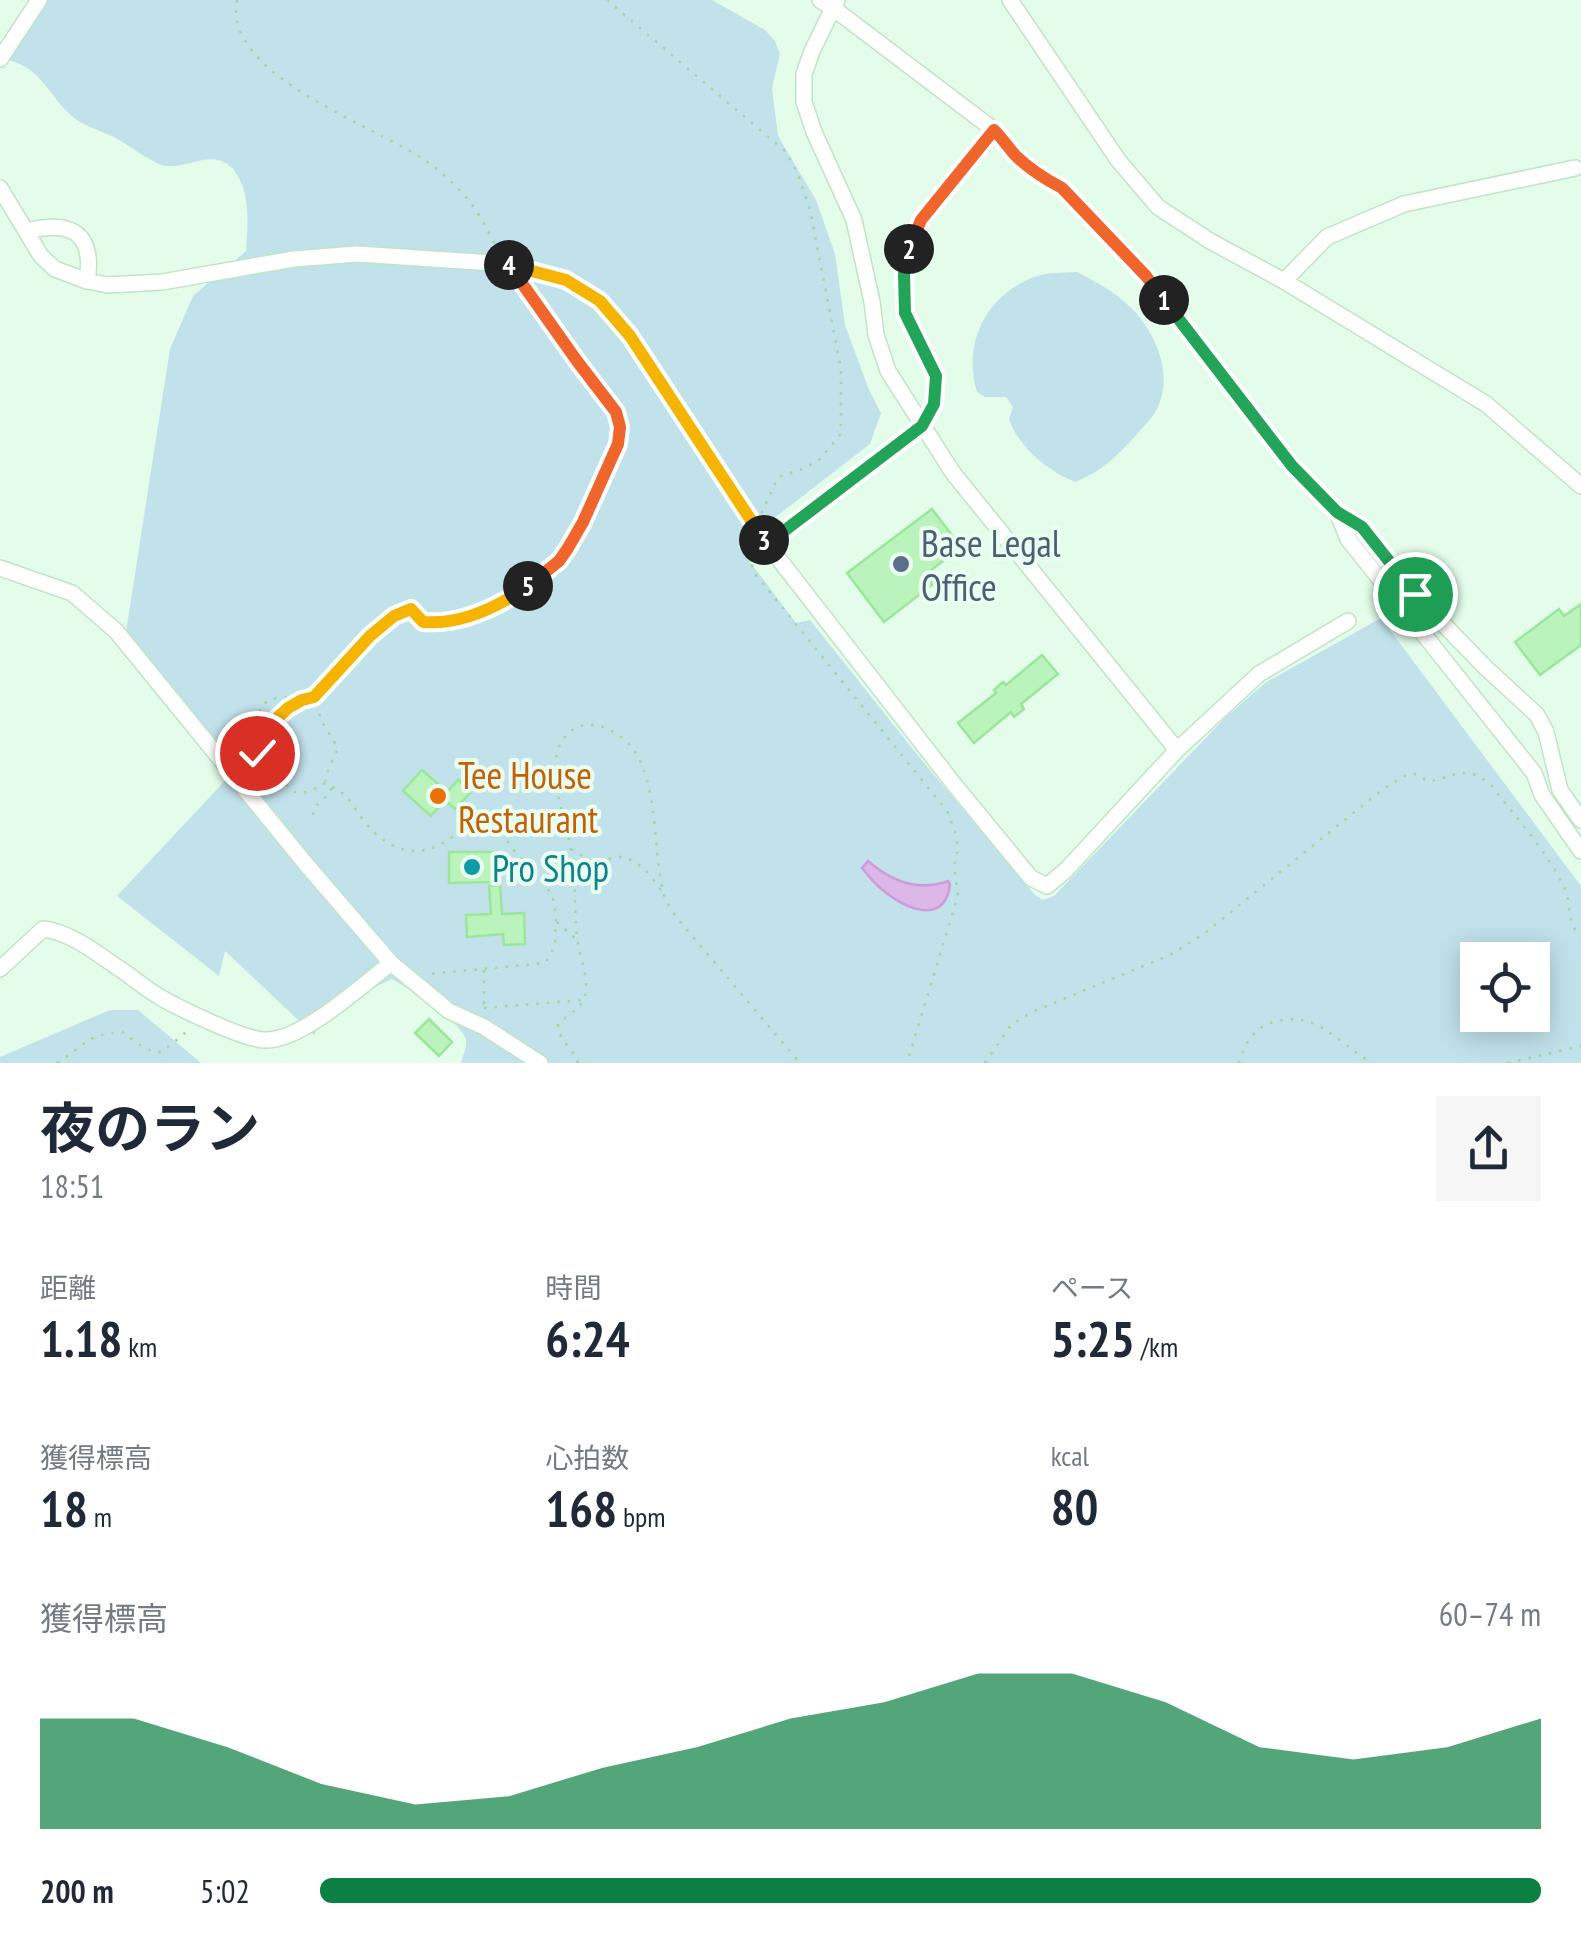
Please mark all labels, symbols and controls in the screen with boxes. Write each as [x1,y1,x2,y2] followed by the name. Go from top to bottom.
[884,224,934,274] pin: 2
[902,230,916,267] text: 2
[484,240,534,290] pin: 4
[502,246,516,283] text: 4
[1139,275,1189,325] pin: 1
[1157,281,1171,318] text: 1
[739,515,789,565] pin: 3
[921,518,1061,611] place label: Base Legal Office
[757,521,771,558] text: 3
[1373,552,1458,637] pin
[890,553,912,575] marker: Base Legal Office
[503,561,553,611] pin: 5
[521,567,535,604] text: 5
[1388,567,1443,622] icon: arrive
[215,711,300,796] pin
[230,726,285,781] icon: check
[458,750,599,843] place label: Tee House Restaurant
[427,785,449,807] marker: Tee House Restaurant
[492,843,609,892] place label: Pro Shop
[461,856,483,878] marker: Pro Shop
[1460,942,1550,1032] map controls
[1460,942,1550,1032] button: locate
[40,1092,260,1163] text: 夜のラン
[1436,1096,1541,1201] button: share
[40,1165,104,1207] text: 18:51
[40,1269,96,1306] text: 距離
[545,1269,601,1306] text: 時間
[1051,1269,1133,1306] text: ペース
[40,1306,122,1371] text: 1.18
[545,1306,630,1371] text: 6:24
[1051,1306,1135,1371] text: 5:25
[122,1328,157,1365] text: km
[1135,1328,1178,1365] text: /km
[1051,1437,1089,1474] text: kcal
[40,1439,152,1476] text: 獲得標高
[545,1439,629,1476] text: 心拍数
[1051,1474,1098,1539] text: 80
[40,1476,88,1541] text: 18
[545,1476,617,1541] text: 168
[88,1498,112,1535] text: m
[617,1498,666,1535] text: bpm
[1439,1593,1541,1635] text: 60–74 m
[40,1597,168,1639] text: 獲得標高
[40,1870,114,1912] text: 200 m
[200,1870,250,1912] text: 5:02

